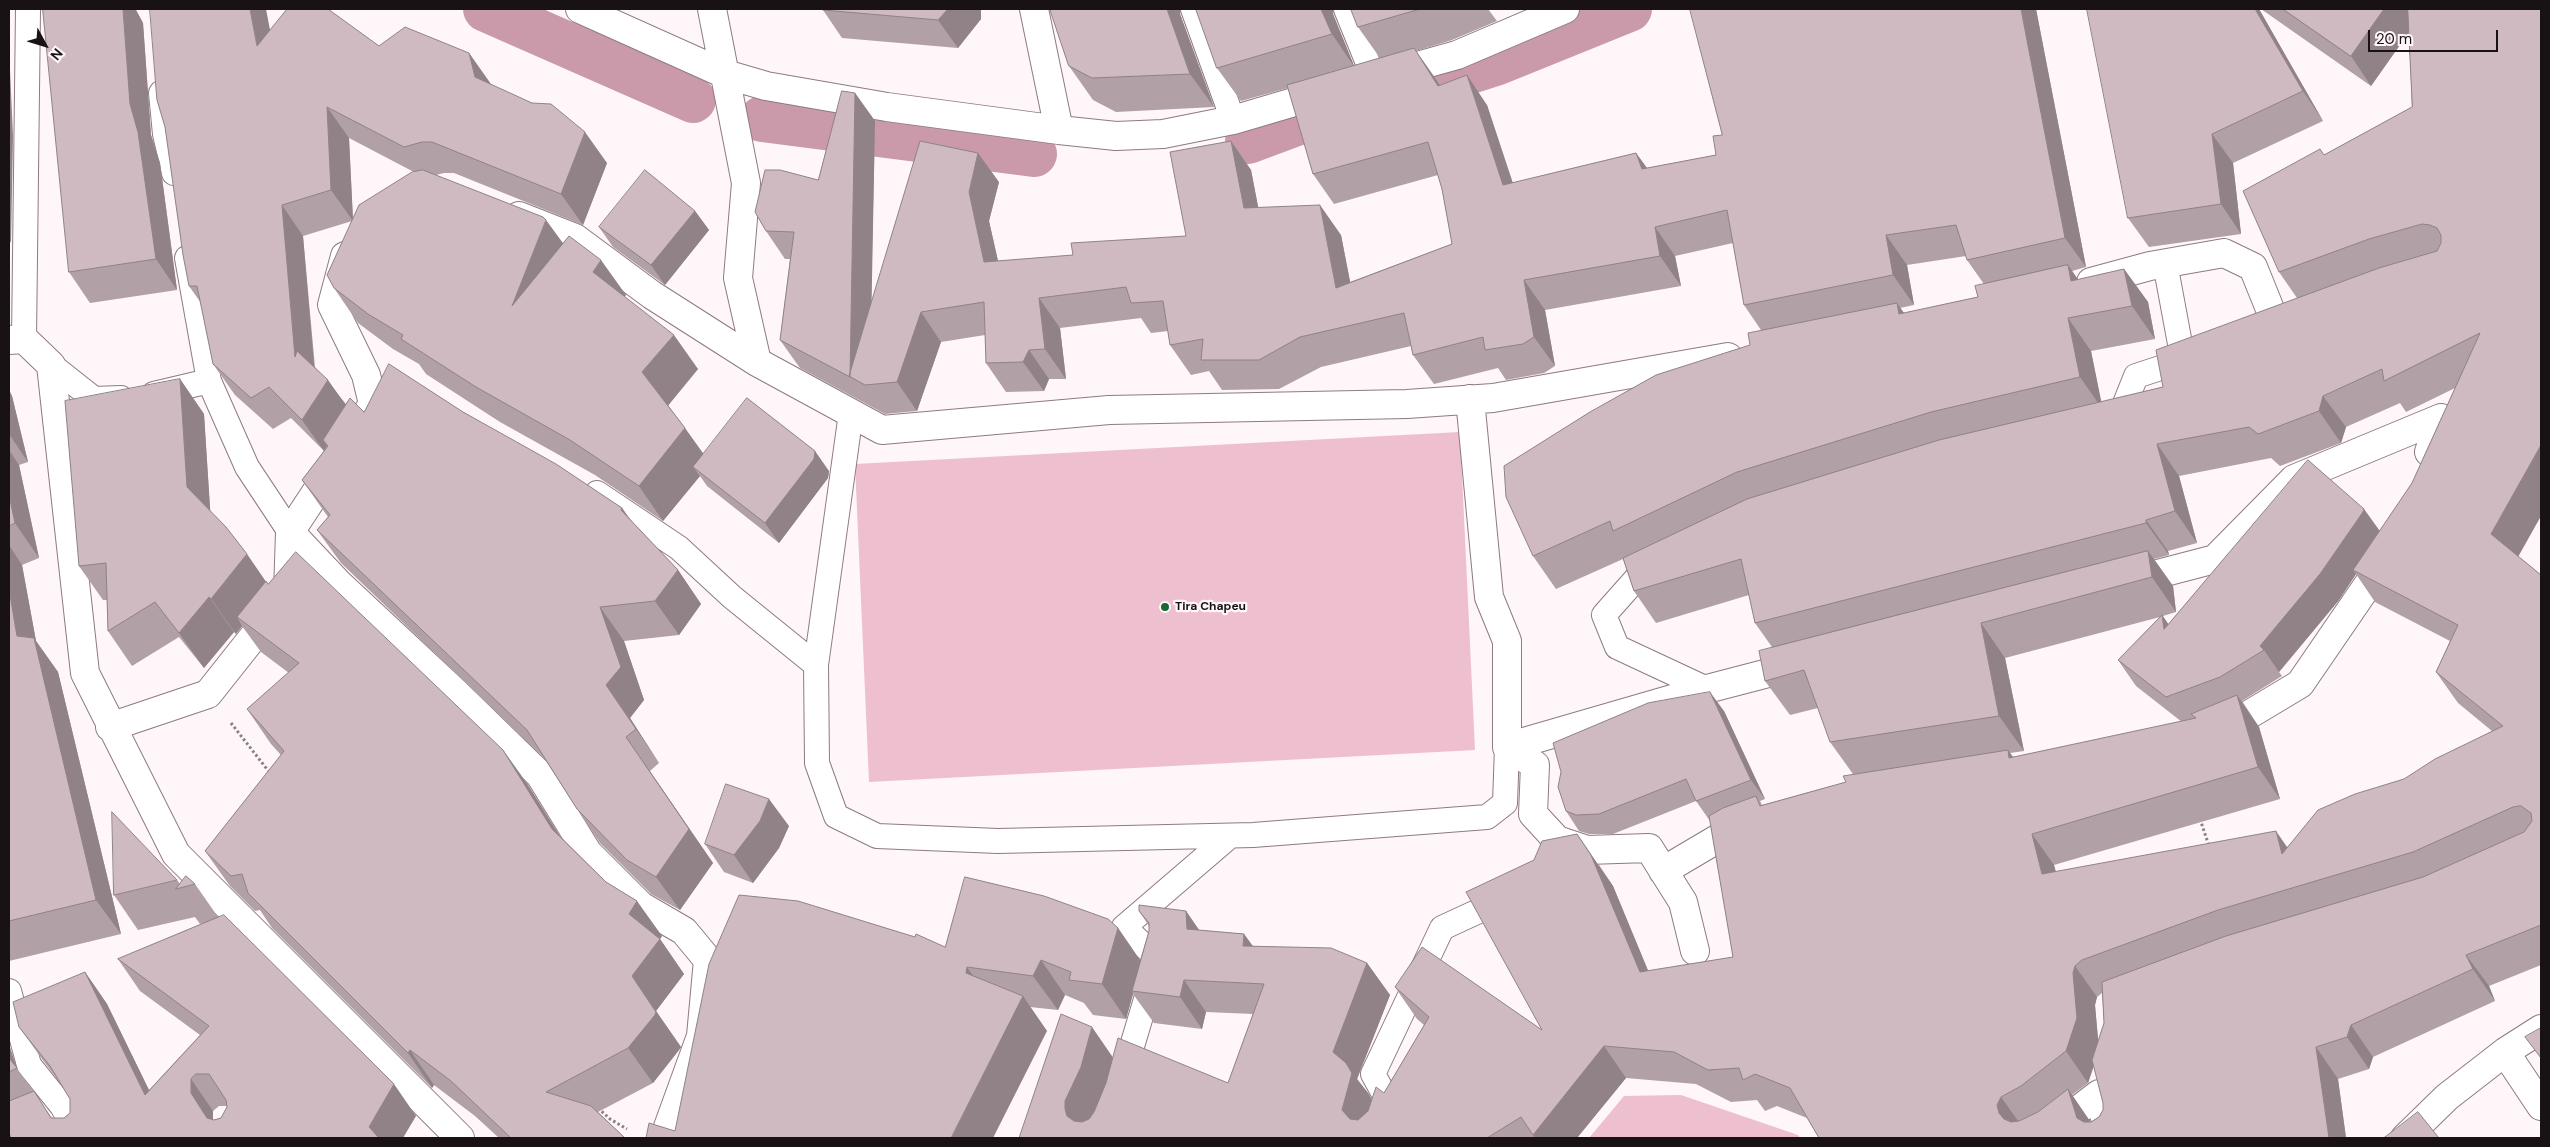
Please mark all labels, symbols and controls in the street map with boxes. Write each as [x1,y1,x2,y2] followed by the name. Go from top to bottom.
[20,20,70,70] north arrow
[2370,20,2500,52] scale bar
[2376,29,2412,49] text: 20 m
[46,45,67,64] text: N
[1175,600,1246,614] place label: Tira Chapeu
[1159,601,1171,613] marker: Tira Chapeu

